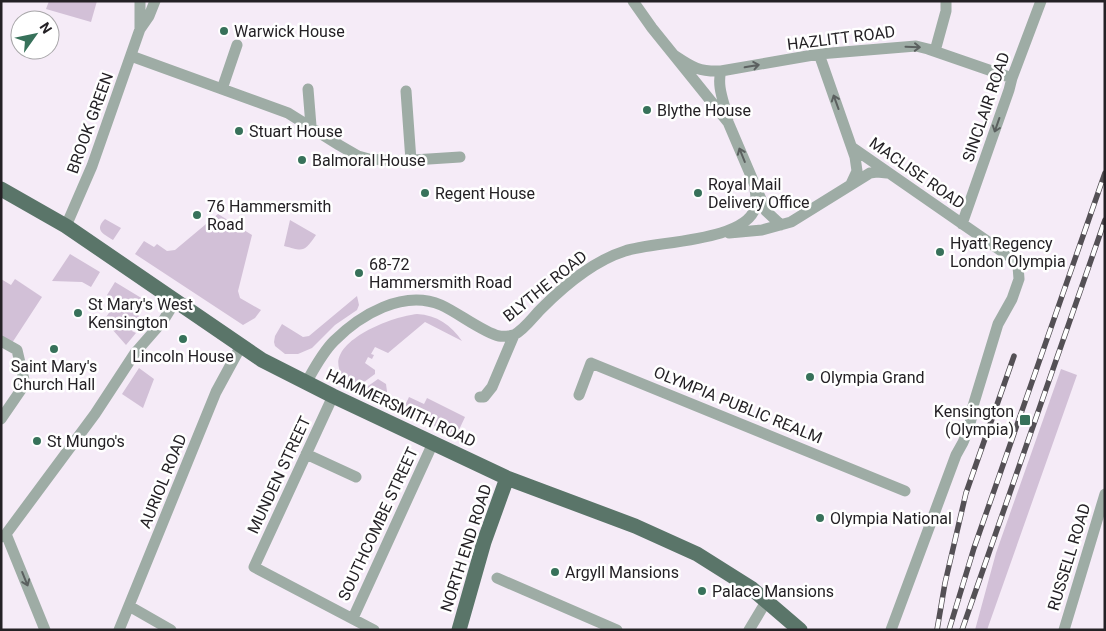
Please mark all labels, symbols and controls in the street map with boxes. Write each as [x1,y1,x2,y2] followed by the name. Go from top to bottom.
[10,10,60,60] north arrow
[36,19,55,36] text: N
[234,22,345,41] place label: Warwick House
[786,22,896,54] street label: HAZLITT ROAD
[218,25,230,37] marker: Warwick House
[905,42,921,52] one-way arrow
[958,50,1014,164] street label: SINCLAIR ROAD
[744,60,760,70] one-way arrow
[63,70,117,176] street label: BROOK GREEN
[831,95,840,110] one-way arrow
[657,101,751,120] place label: Blythe House
[641,104,653,116] marker: Blythe House
[992,116,1002,132] one-way arrow
[249,122,342,141] place label: Stuart House
[233,125,245,137] marker: Stuart House
[866,133,968,213] street label: MACLISE ROAD
[737,148,747,163] one-way arrow
[312,151,426,170] place label: Balmoral House
[296,154,308,166] marker: Balmoral House
[708,175,810,212] place label: Royal Mail Delivery Office
[435,184,535,203] place label: Regent House
[419,187,431,199] marker: Regent House
[692,187,704,199] marker: Royal Mail Delivery Office
[207,197,331,234] place label: 76 Hammersmith Road
[191,209,203,221] marker: 76 Hammersmith Road
[950,234,1066,271] place label: Hyatt Regency London Olympia
[499,246,591,326] street label: BLYTHE ROAD
[934,246,946,258] marker: Hyatt Regency London Olympia
[369,255,512,292] place label: 68-72 Hammersmith Road
[353,267,365,279] marker: 68-72 Hammersmith Road
[88,295,193,332] place label: St Mary's West Kensington
[72,307,84,319] marker: St Mary's West Kensington
[177,333,189,345] marker: Lincoln House
[48,343,60,355] marker: Saint Mary's Church Hall
[132,347,234,366] place label: Lincoln House
[11,357,97,394] place label: Saint Mary's Church Hall
[651,362,825,448] street label: OLYMPIA PUBLIC REALM
[323,365,479,451] street label: HAMMERSMITH ROAD
[820,368,925,387] place label: Olympia Grand
[804,371,816,383] marker: Olympia Grand
[934,402,1014,439] place label: Kensington (Olympia)
[243,413,315,537] street label: MUNDEN STREET
[1018,413,1032,427] marker: Kensington (Olympia)
[135,431,191,531] street label: AURIOL ROAD
[47,432,125,451] place label: St Mungo's
[31,435,43,447] marker: St Mungo's
[334,444,422,604] street label: SOUTHCOMBE STREET
[436,482,496,614] street label: NORTH END ROAD
[1044,501,1094,613] street label: RUSSELL ROAD
[830,509,952,528] place label: Olympia National
[814,512,826,524] marker: Olympia National
[565,563,679,582] place label: Argyll Mansions
[549,566,561,578] marker: Argyll Mansions
[20,571,30,586] one-way arrow
[712,582,834,601] place label: Palace Mansions
[696,585,708,597] marker: Palace Mansions

